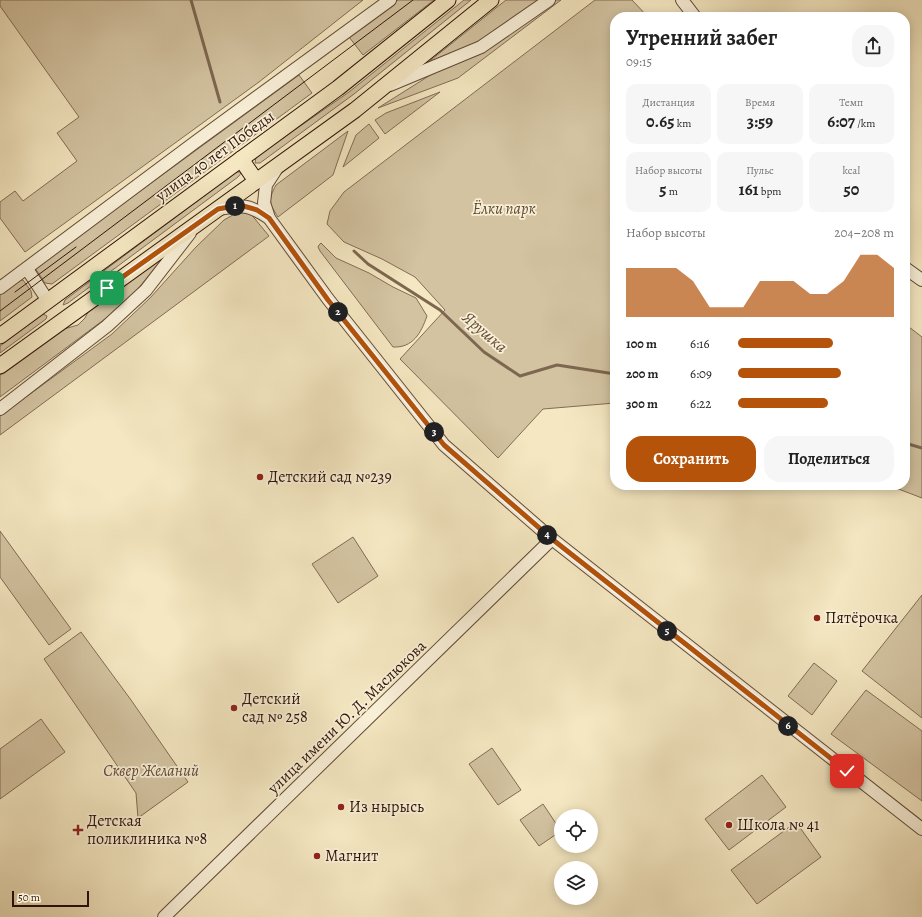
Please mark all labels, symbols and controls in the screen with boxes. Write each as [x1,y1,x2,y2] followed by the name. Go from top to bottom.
[626,23,777,53] text: Утренний забег
[852,25,894,67] button: share
[626,53,652,70] text: 09:15
[642,95,695,110] text: Дистанция
[745,95,775,110] text: Время
[839,95,863,110] text: Темп
[150,105,279,207] street label: улица 40 лет Победы
[646,110,674,133] text: 0.65
[747,110,773,133] text: 3:59
[827,110,855,133] text: 6:07
[674,116,691,131] text: km
[855,116,875,131] text: /km
[635,163,702,178] text: Набор высоты
[746,163,774,178] text: Пульс
[843,163,860,178] text: kcal
[659,178,667,201] text: 5
[739,178,759,201] text: 161
[843,178,859,201] text: 50
[667,184,678,199] text: m
[759,184,781,199] text: bpm
[225,196,245,216] pin: 1
[233,198,237,213] text: 1
[472,198,536,220] park label: Ёлки парк
[626,224,706,241] text: Набор высоты
[834,224,894,241] text: 204–208 m
[90,271,124,305] pin
[96,277,118,299] icon: arrive
[328,302,348,322] pin: 2
[335,304,341,319] text: 2
[457,305,512,358] water label: Ярушка
[626,335,657,352] text: 100 m
[690,335,710,352] text: 6:16
[626,365,659,382] text: 200 m
[690,365,712,382] text: 6:09
[626,395,658,412] text: 300 m
[690,395,711,412] text: 6:22
[424,422,444,442] pin: 3
[432,424,436,439] text: 3
[626,436,756,482] button: Сохранить
[764,436,894,482] button: Поделиться
[268,466,392,488] place label: Детский сад №239
[255,472,265,482] marker: Детский сад №239
[537,525,557,545] pin: 4
[544,527,550,542] text: 4
[825,607,899,629] place label: Пятёрочка
[812,613,822,623] marker: Пятёрочка
[657,621,677,641] pin: 5
[665,623,669,638] text: 5
[262,635,432,799] street label: улица имени Ю. Д. Маслюкова
[242,688,308,728] place label: Детский сад № 258
[229,703,239,713] marker: Детский сад № 258
[778,716,798,736] pin: 6
[785,718,791,733] text: 6
[830,754,864,788] pin
[103,760,199,782] park label: Сквер Желаний
[836,760,858,782] icon: check
[349,796,424,818] place label: Из нырысь
[336,802,346,812] marker: Из нырысь
[554,809,598,905] map controls
[554,809,598,853] button: locate
[87,810,207,850] place label: Детская поликлиника №8
[737,814,820,836] place label: Школа № 41
[724,820,734,830] marker: Школа № 41
[72,824,84,836] marker: Детская поликлиника №8
[325,845,378,867] place label: Магнит
[312,851,322,861] marker: Магнит
[554,861,598,905] button: layers
[12,889,89,908] scale bar
[18,890,40,905] text: 50 m

